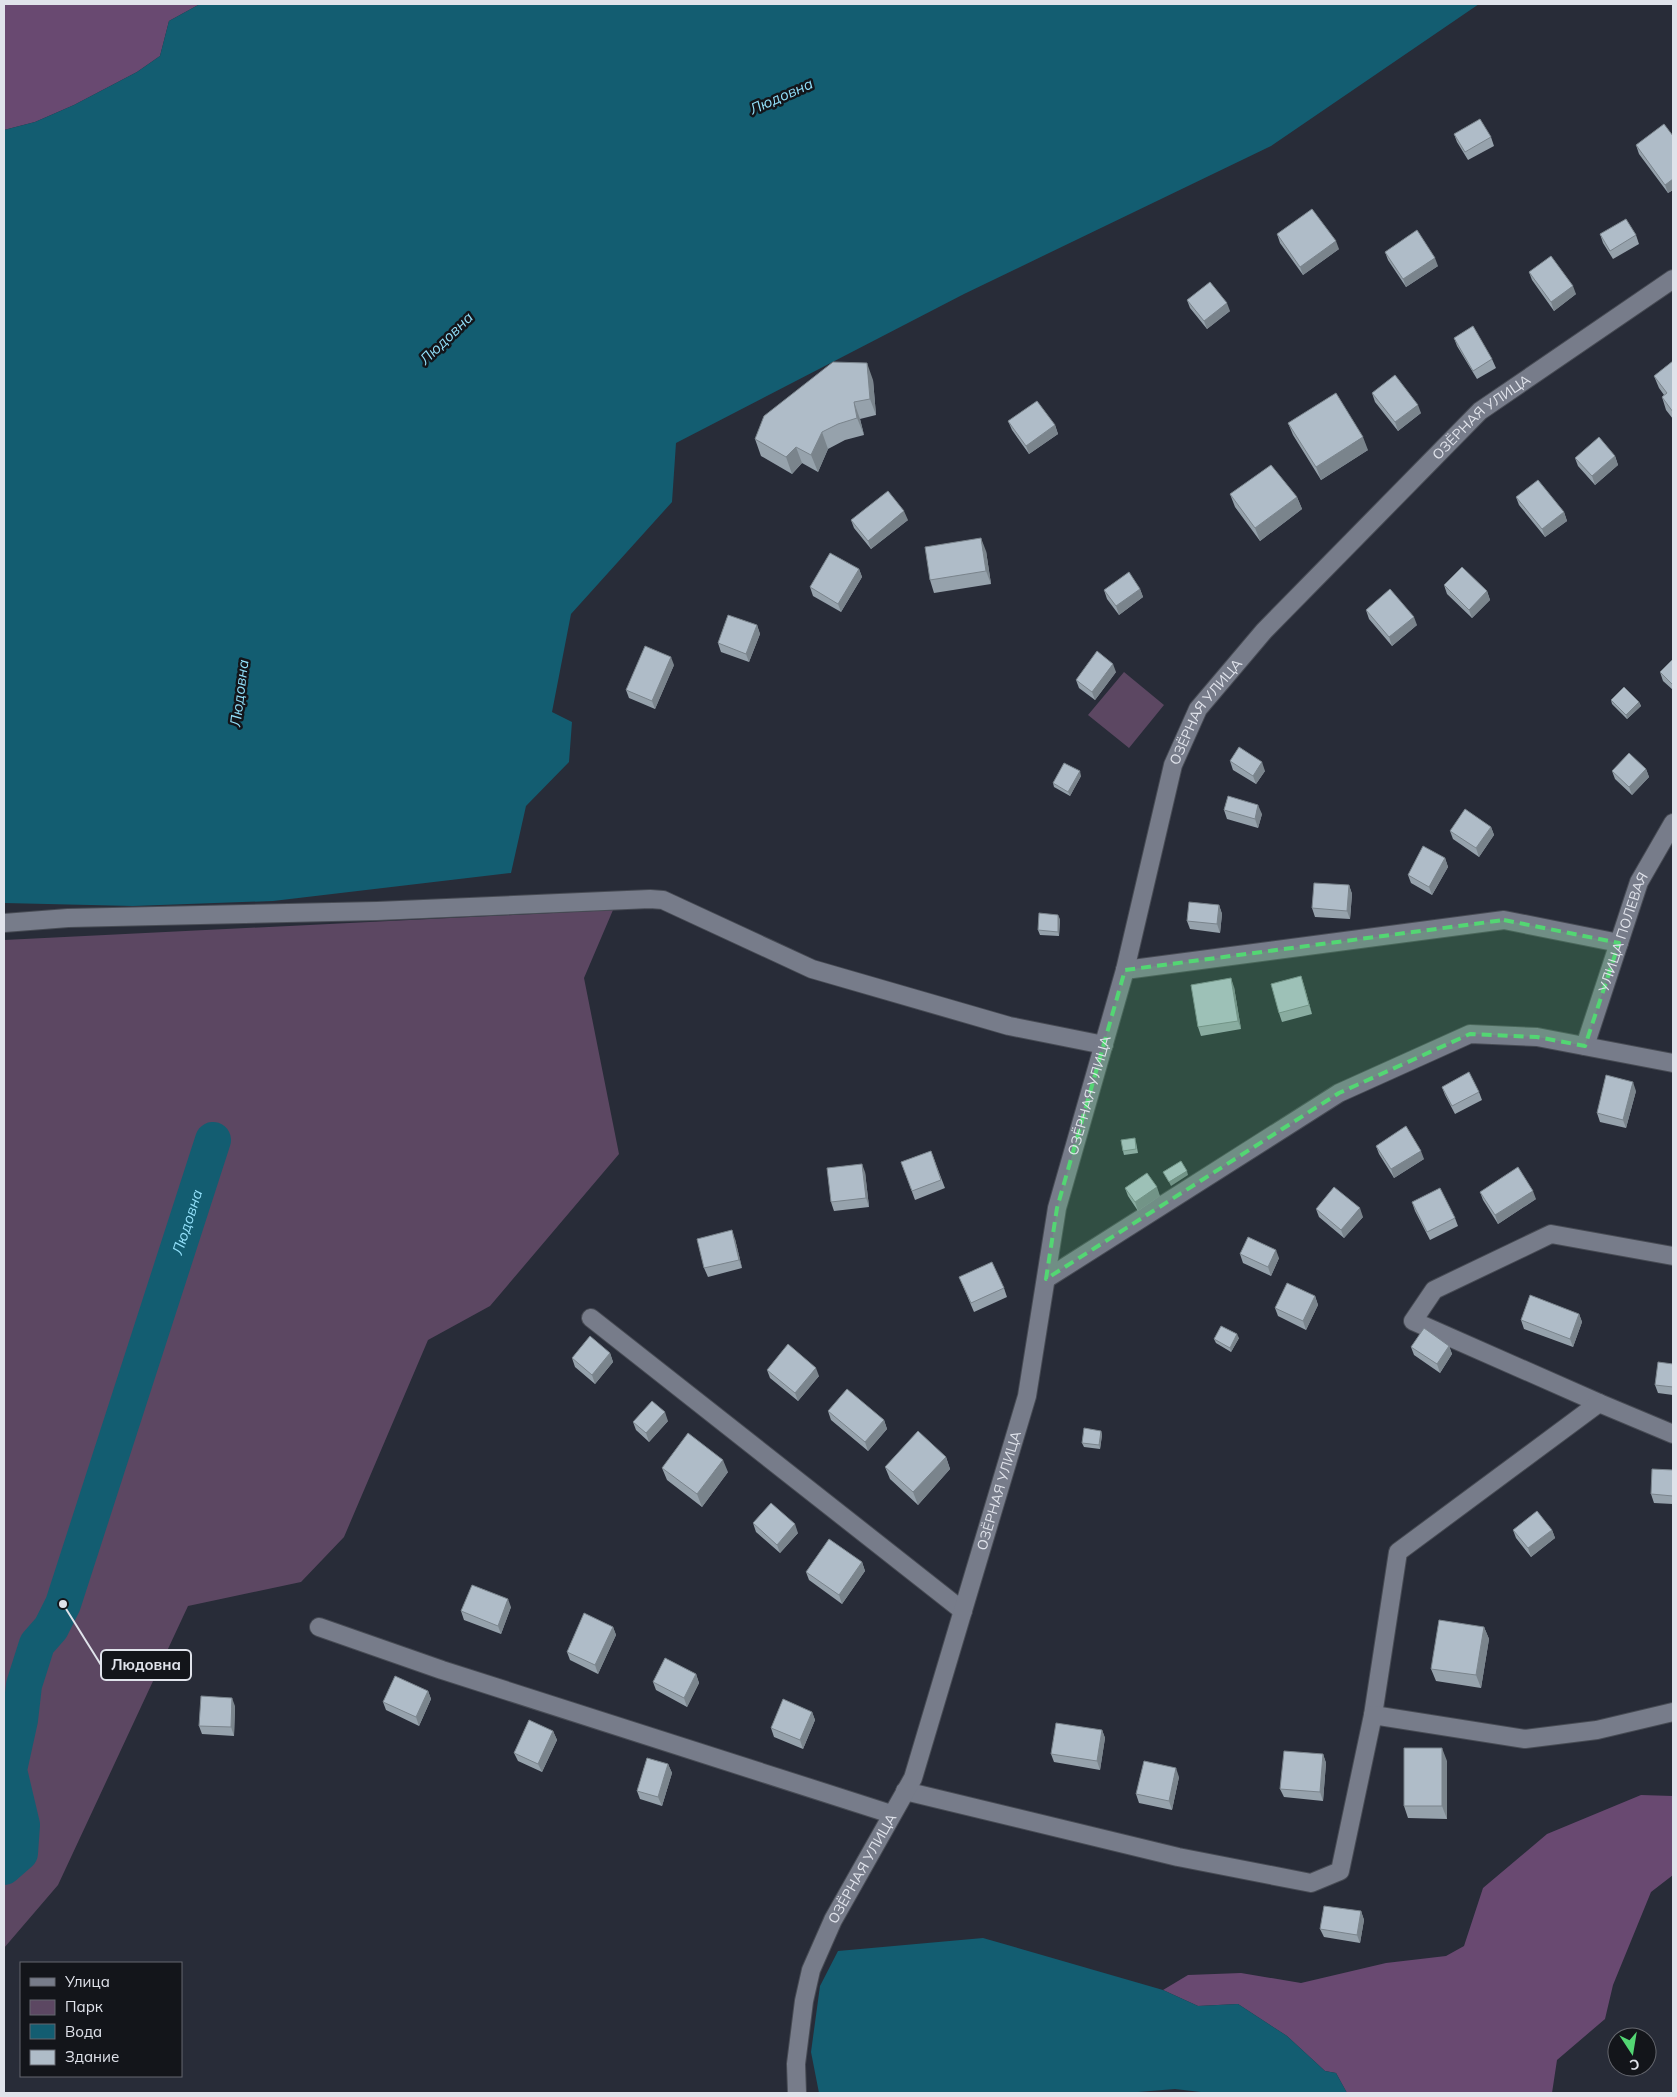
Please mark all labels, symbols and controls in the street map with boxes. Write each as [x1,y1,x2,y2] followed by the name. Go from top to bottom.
[745,74,816,119] water label: Людовна
[414,308,477,369] water label: Людовна
[1428,370,1534,463] street label: ОЗЁРНАЯ УЛИЦА
[1165,654,1246,768] street label: ОЗЁРНАЯ УЛИЦА
[225,658,253,729] water label: Людовна
[1594,869,1652,995] street label: УЛИЦА ПОЛЕВАЯ
[1064,1033,1115,1157] street label: ОЗЁРНАЯ УЛИЦА
[167,1187,206,1258] water label: Людовна
[973,1428,1025,1552] street label: ОЗЁРНАЯ УЛИЦА
[101,1650,191,1680] callout: Людовна
[111,1655,181,1674] text: Людовна
[824,1810,901,1927] street label: ОЗЁРНАЯ УЛИЦА
[20,1962,182,2077] legend
[64,1972,110,1991] text: Улица
[65,1997,104,2016] text: Парк
[65,2022,102,2041] text: Вода
[1607,2027,1657,2077] north arrow
[65,2047,119,2066] text: Здание
[1628,2055,1641,2075] text: С

